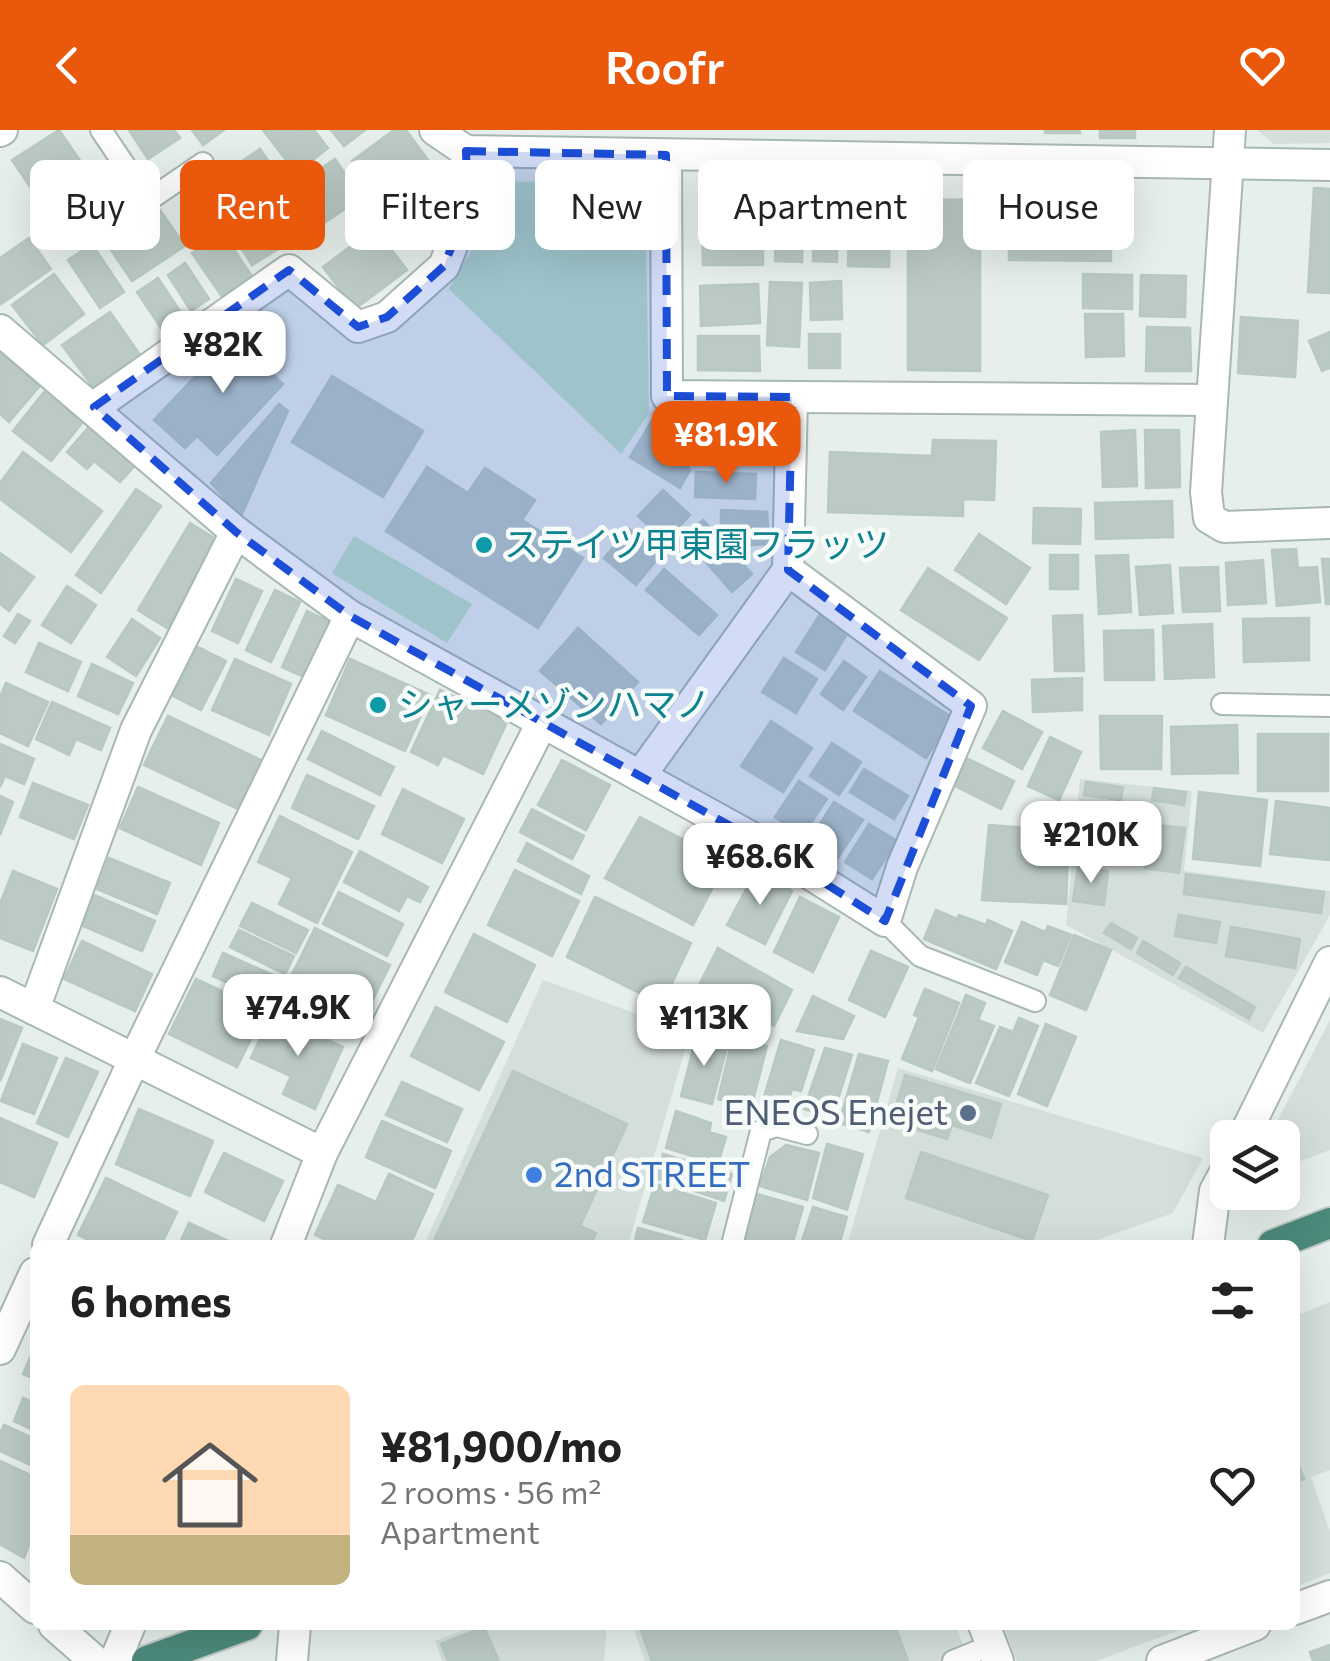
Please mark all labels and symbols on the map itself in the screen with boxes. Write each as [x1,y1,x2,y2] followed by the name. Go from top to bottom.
[164,311,282,396] pin: ¥82K
[645,401,807,486] pin: ¥81.9K
[504,521,889,564] place label: ステイツ甲東園フラッツ
[473,534,495,556] marker: ステイツ甲東園フラッツ
[398,681,711,724] place label: シャーメゾンハマノ
[367,694,389,716] marker: シャーメゾンハマノ
[1021,801,1161,886] pin: ¥210K
[679,823,841,908] pin: ¥68.6K
[217,974,379,1059] pin: ¥74.9K
[634,984,774,1069] pin: ¥113K
[723,1089,948,1132] place label: ENEOS Enejet
[957,1102,979,1124] marker: ENEOS Enejet
[554,1151,750,1194] place label: 2nd STREET
[523,1164,545,1186] marker: 2nd STREET

